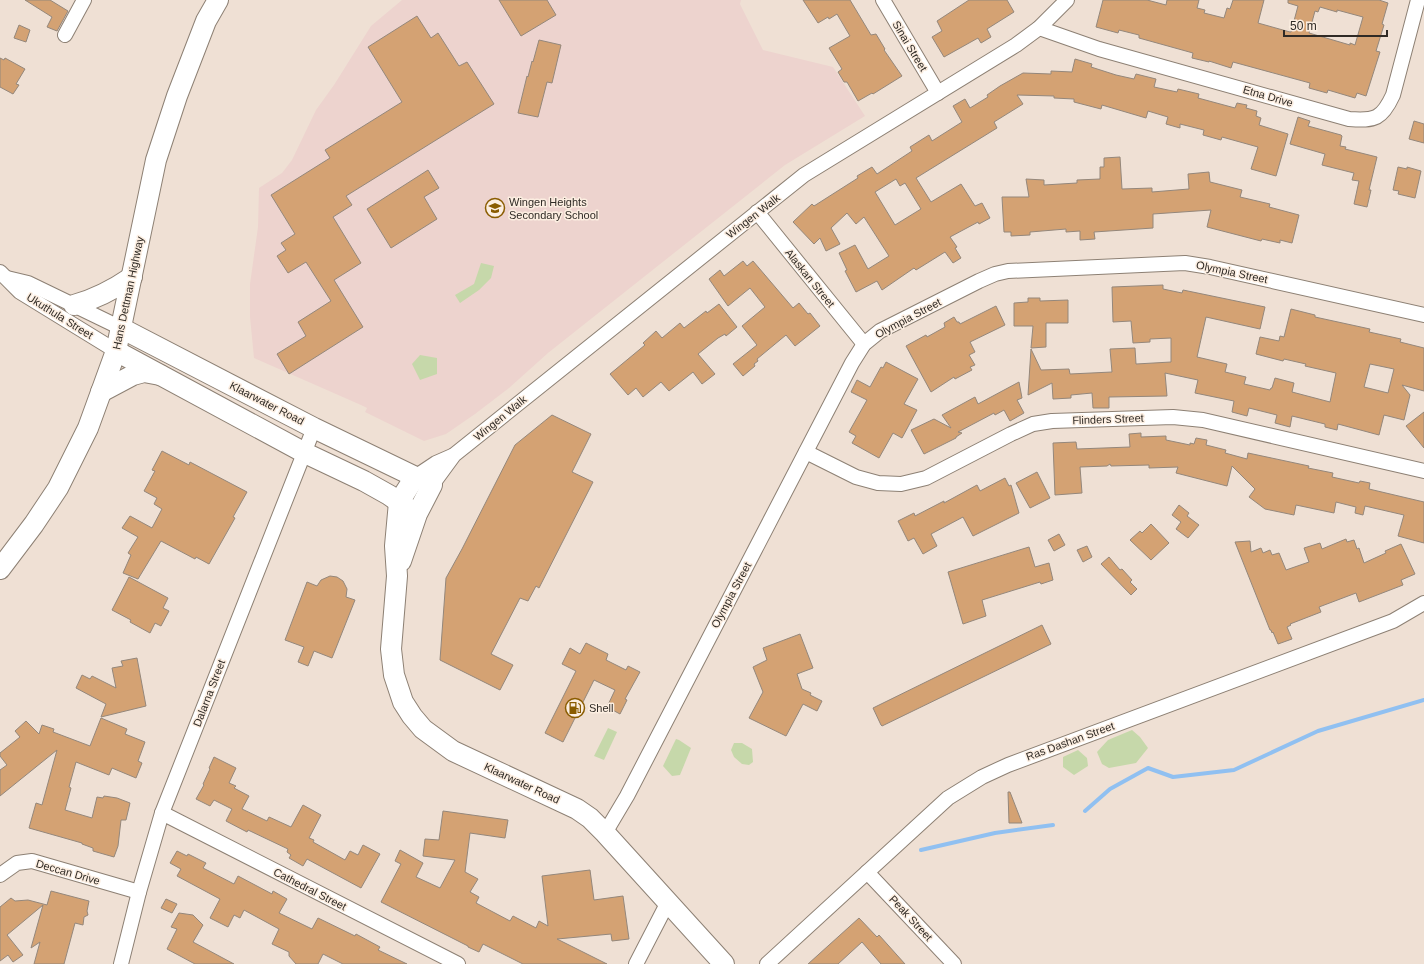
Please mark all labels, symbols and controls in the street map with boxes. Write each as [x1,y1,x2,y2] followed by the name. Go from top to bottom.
[1284,12,1387,38] scale bar
[890,19,930,73] street label: Sinai Street
[1290,19,1317,33] text: 50 m
[1242,83,1294,109] street label: Etna Drive
[724,191,782,241] street label: Wingen Walk
[509,196,598,221] place label: Wingen Heights Secondary School
[484,197,506,219] school or university icon: Wingen Heights Secondary School
[110,235,146,351] street label: Hans Dettman Highway
[783,246,837,310] street label: Alaskan Street
[1195,259,1269,285] street label: Olympia Street
[25,291,95,341] street label: Ukuthula Street
[873,296,943,340] street label: Olympia Street
[228,379,306,427] street label: Klaarwater Road
[471,393,529,443] street label: Wingen Walk
[1072,412,1144,426] street label: Flinders Street
[709,560,753,630] street label: Olympia Street
[191,658,227,728] street label: Dalarna Street
[564,697,586,719] fuel station icon: Shell
[589,702,613,714] place label: Shell
[1024,719,1116,763] street label: Ras Dashan Street
[482,760,562,806] street label: Klaarwater Road
[35,857,101,887] street label: Deccan Drive
[272,865,348,913] street label: Cathedral Street
[887,893,935,943] street label: Peak Street

